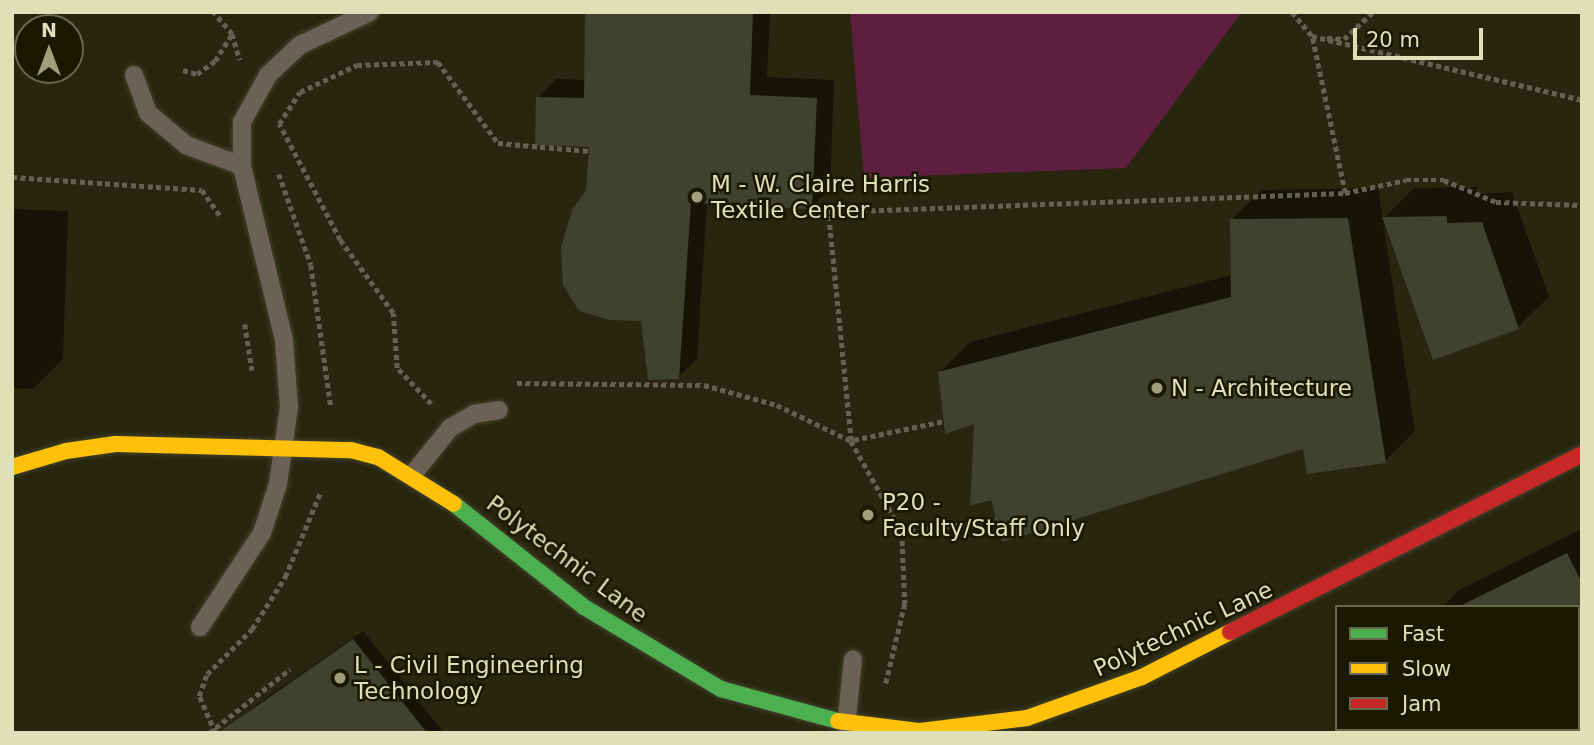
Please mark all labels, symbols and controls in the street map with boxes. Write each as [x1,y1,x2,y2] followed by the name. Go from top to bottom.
[14,14,84,84] north arrow
[1356,14,1486,58] scale bar
[41,19,57,41] text: N
[1366,28,1420,52] text: 20 m
[711,170,930,224] place label: M - W. Claire Harris Textile Center
[689,189,705,205] marker: M - W. Claire Harris Textile Center
[1171,374,1352,402] place label: N - Architecture
[1149,380,1165,396] marker: N - Architecture
[882,488,1085,542] place label: P20 - Faculty/Staff Only
[481,490,653,628] street label: Polytechnic Lane
[860,507,876,523] marker: P20 - Faculty/Staff Only
[1089,575,1277,683] street label: Polytechnic Lane
[1335,605,1580,731] legend
[1402,622,1444,646] text: Fast
[354,651,584,705] place label: L - Civil Engineering Technology
[1402,657,1451,681] text: Slow
[332,670,348,686] marker: L - Civil Engineering Technology
[1402,692,1442,716] text: Jam

